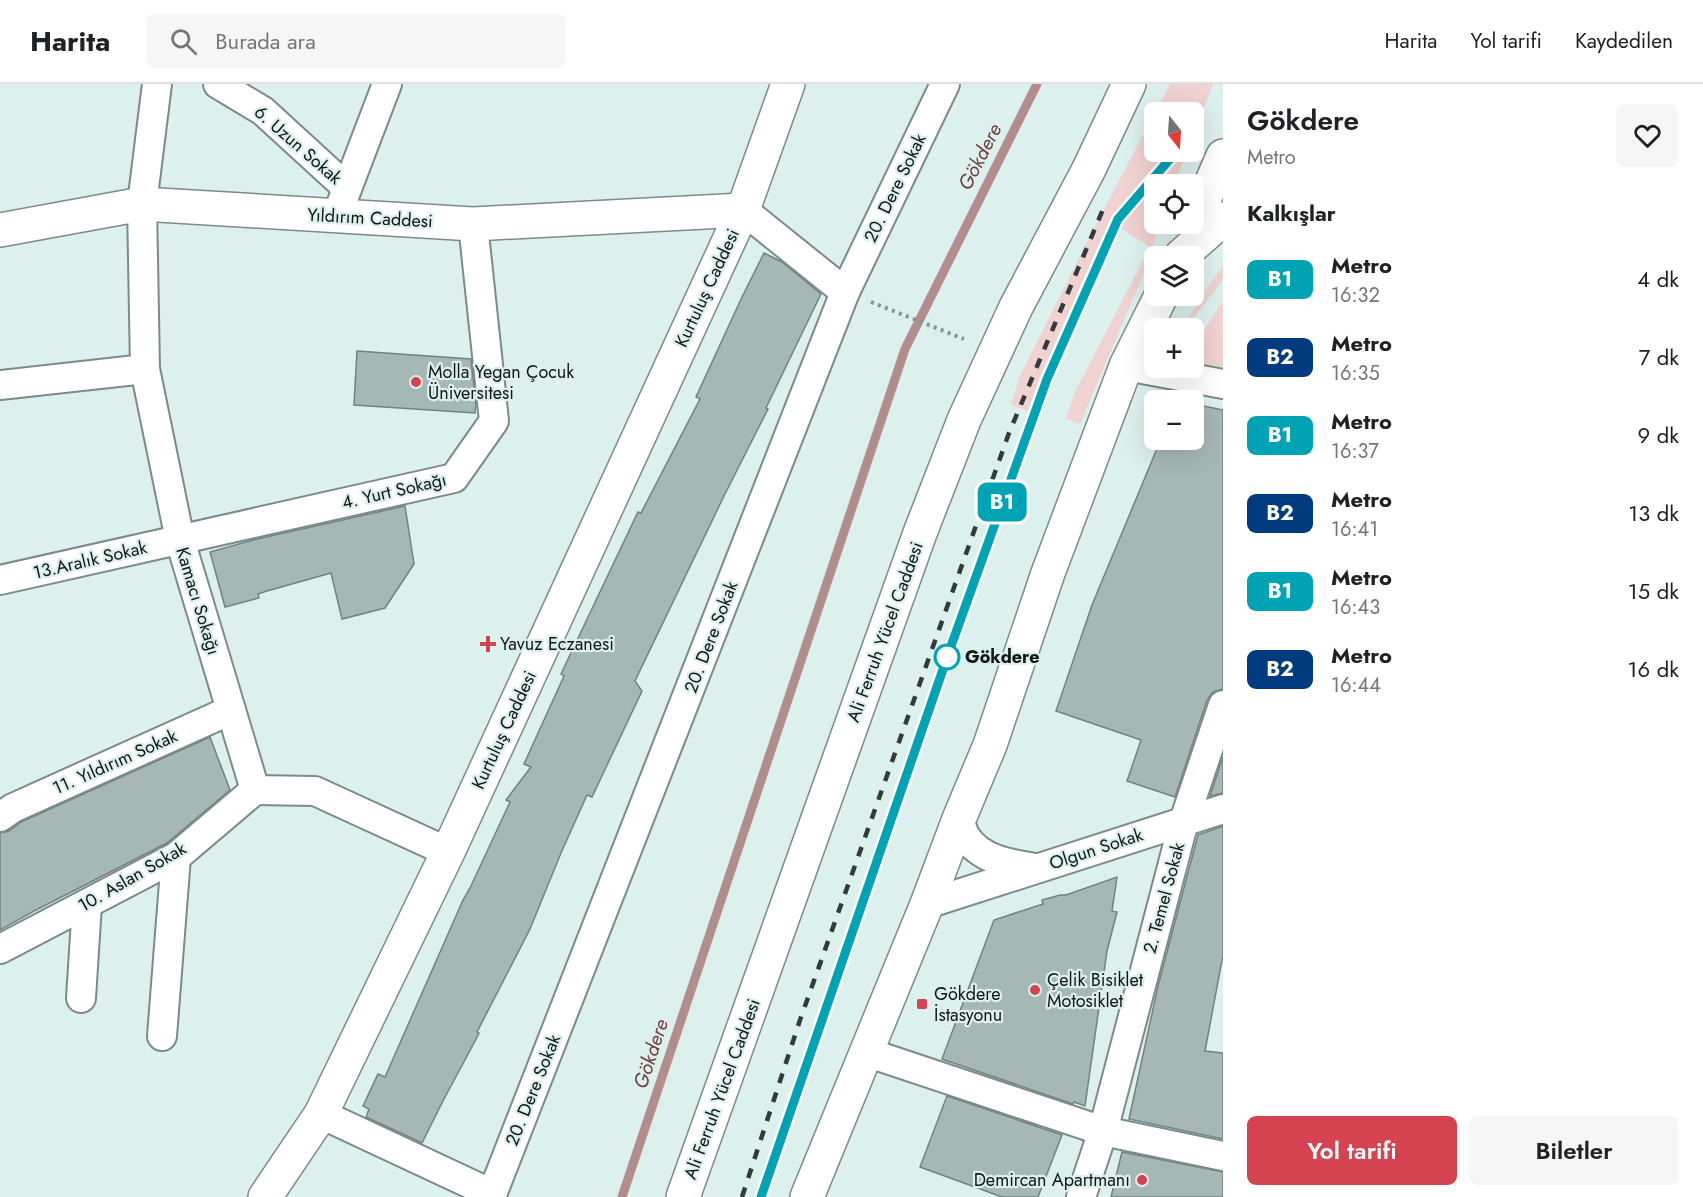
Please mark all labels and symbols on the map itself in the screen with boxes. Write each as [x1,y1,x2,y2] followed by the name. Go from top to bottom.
[248,99,348,191] street label: 6. Uzun Sokak
[1144,102,1204,162] north arrow
[951,119,1009,195] water label: Gökdere
[857,129,933,247] street label: 20. Dere Sokak
[307,202,433,234] street label: Yıldırım Caddesi
[668,225,746,351] street label: Kurtuluş Caddesi
[428,359,574,406] place label: Molla Yegan Çocuk Üniversitesi
[409,375,423,389] marker: Molla Yegan Çocuk Üniversitesi
[339,466,449,516] street label: 4. Yurt Sokağı
[975,482,1029,522] line badge: B1
[31,534,150,586] street label: 13.Aralık Sokak
[840,538,930,726] street label: Ali Ferruh Yücel Caddesi
[169,544,227,658] street label: Kamacı Sokağı
[678,577,744,697] street label: 20. Dere Sokak
[500,631,614,657] place label: Yavuz Eczanesi
[481,637,495,651] marker: Yavuz Eczanesi
[934,644,960,670] marker: Gökdere
[965,644,1040,670] place label: Gökdere
[465,667,543,793] street label: Kurtuluş Caddesi
[49,723,182,801] street label: 11. Yıldırım Sokak
[1046,822,1146,876] street label: Olgun Sokak
[73,836,191,918] street label: 10. Aslan Sokak
[1137,840,1191,956] street label: 2. Temel Sokak
[1047,967,1144,1014] place label: Çelik Bisiklet Motosiklet
[934,981,1002,1028] place label: Gökdere İstasyonu
[1028,983,1042,997] marker: Çelik Bisiklet Motosiklet
[677,995,767,1183] street label: Ali Ferruh Yücel Caddesi
[915,997,929,1011] marker: Gökdere İstasyonu
[626,1015,676,1093] water label: Gökdere
[499,1030,567,1150] street label: 20. Dere Sokak
[974,1167,1130,1193] place label: Demircan Apartmanı
[1135,1173,1149,1187] marker: Demircan Apartmanı

